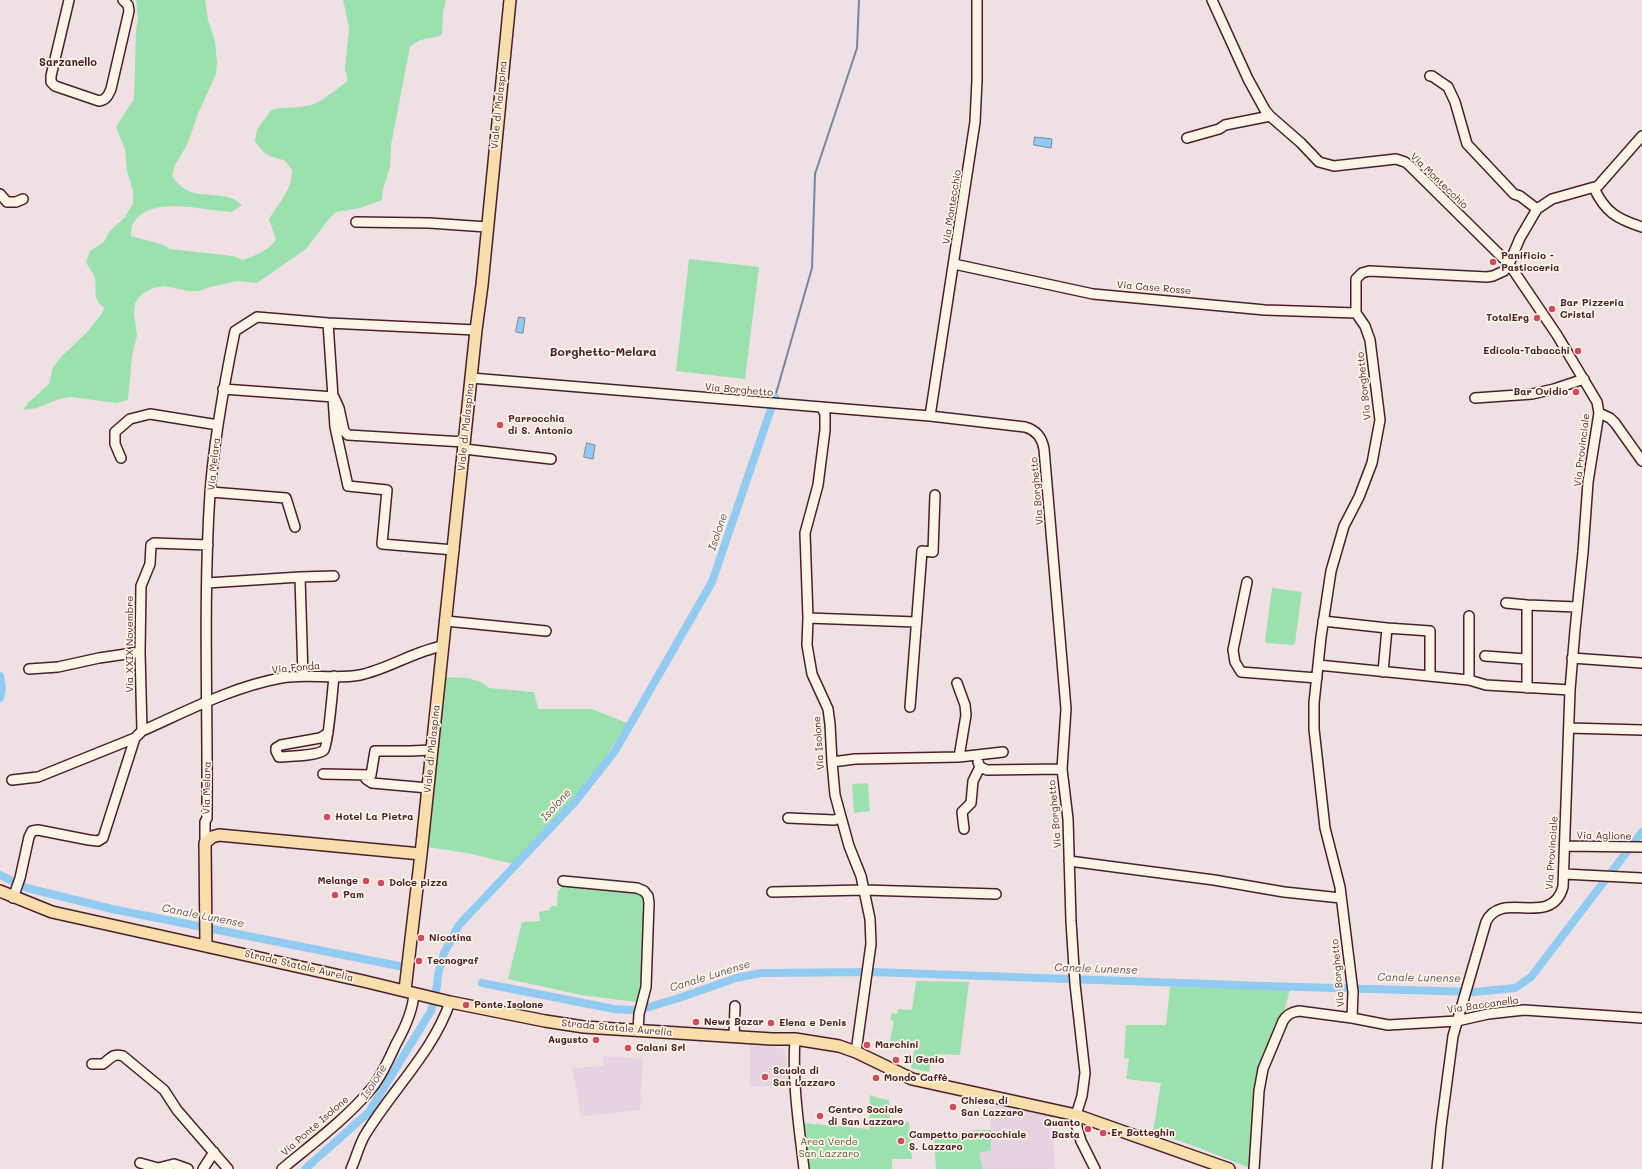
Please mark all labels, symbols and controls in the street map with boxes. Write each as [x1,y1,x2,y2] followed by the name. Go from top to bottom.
[39,56,97,70] district label: Sarzanello
[488,60,510,150] street label: Viale di Malaspina
[1408,151,1470,211] street label: Via Montecchio
[940,169,964,245] street label: Via Montecchio
[1501,250,1559,274] place label: Panificio - Pasticceria
[1488,257,1498,267] marker: Panificio - Pasticceria
[1116,279,1192,297] street label: Via Case Rosse
[1560,297,1624,320] place label: Bar Pizzeria Cristal
[1547,304,1557,314] marker: Bar Pizzeria Cristal
[1486,312,1529,324] place label: TotalErg
[1532,313,1542,323] marker: TotalErg
[550,345,656,359] district label: Borghetto-Melara
[1483,345,1570,357] place label: Edicola-Tabacchi
[1573,346,1583,356] marker: Edicola-Tabacchi
[1354,351,1374,421] street label: Via Borghetto
[704,381,774,399] street label: Via Borghetto
[455,382,477,472] street label: Viale di Malaspina
[1514,386,1568,398] place label: Bar Ovidio
[1571,387,1581,397] marker: Bar Ovidio
[508,413,573,436] place label: Parrocchia di S. Antonio
[1572,413,1592,487] street label: Via Provinciale
[495,420,505,430] marker: Parrocchia di S. Antonio
[205,437,223,491] street label: Via Melara
[1028,456,1046,526] street label: Via Borghetto
[705,511,731,553] water label: Isolone
[124,596,136,692] street label: Via XXIX Novembre
[271,660,321,676] street label: Via Fonda
[421,704,443,794] street label: Viale di Malaspina
[811,716,827,770] street label: Via Isolone
[201,761,213,815] street label: Via Melara
[1046,779,1064,849] street label: Via Borghetto
[538,786,574,824] water label: Isolone
[335,811,413,823] place label: Hotel La Pietra
[322,812,332,822] marker: Hotel La Pietra
[1543,816,1561,890] street label: Via Provinciale
[1576,830,1632,842] street label: Via Aglione
[317,875,358,887] place label: Melange
[361,876,371,886] marker: Melange
[389,877,448,889] place label: Dolce pizza
[376,878,386,888] marker: Dolce pizza
[343,889,364,901] place label: Pam
[330,890,340,900] marker: Pam
[161,902,245,930] water label: Canale Lunense
[429,932,472,944] place label: Nicotina
[416,933,426,943] marker: Nicotina
[1329,938,1347,1008] street label: Via Borghetto
[243,948,355,984] street label: Strada Statale Aurelia
[427,955,478,967] place label: Tecnograf
[414,956,424,966] marker: Tecnograf
[668,957,752,995] water label: Canale Lunense
[1054,961,1138,977] water label: Canale Lunense
[1377,971,1461,985] water label: Canale Lunense
[1446,994,1520,1016] street label: Via Baccanella
[474,999,543,1011] place label: Ponte Isolone
[461,1000,471,1010] marker: Ponte Isolone
[704,1016,764,1028] place label: News Bazar
[561,1017,673,1039] street label: Strada Statale Aurelia
[691,1017,701,1027] marker: News Bazar
[779,1017,846,1029] place label: Elena e Denis
[766,1018,776,1028] marker: Elena e Denis
[548,1034,588,1046] place label: Augusto
[591,1035,601,1045] marker: Augusto
[875,1039,919,1051] place label: Marchini
[862,1040,872,1050] marker: Marchini
[636,1042,685,1054] place label: Calani Srl
[623,1043,633,1053] marker: Calani Srl
[904,1054,944,1066] place label: Il Genio
[891,1055,901,1065] marker: Il Genio
[358,1062,390,1102] water label: Isolone
[773,1065,835,1088] place label: Scuola di San Lazzaro
[760,1072,770,1082] marker: Scuola di San Lazzaro
[884,1072,948,1084] place label: Mondo Caffè
[871,1073,881,1083] marker: Mondo Caffè
[279,1093,351,1159] street label: Via Ponte Isolone
[961,1095,1023,1118] place label: Chiesa di San Lazzaro
[948,1102,958,1112] marker: Chiesa di San Lazzaro
[828,1104,904,1128] place label: Centro Sociale di San Lazzaro
[815,1111,825,1121] marker: Centro Sociale di San Lazzaro
[1044,1117,1080,1140] place label: Quanto Basta
[1083,1124,1093,1134] marker: Quanto Basta
[1111,1127,1175,1139] place label: Er Botteghin
[1098,1128,1108,1138] marker: Er Botteghin
[909,1129,1026,1152] place label: Campetto parrocchiale S. Lazzaro
[799,1136,859,1160] park label: Area Verde San Lazzaro
[896,1136,906,1146] marker: Campetto parrocchiale S. Lazzaro

